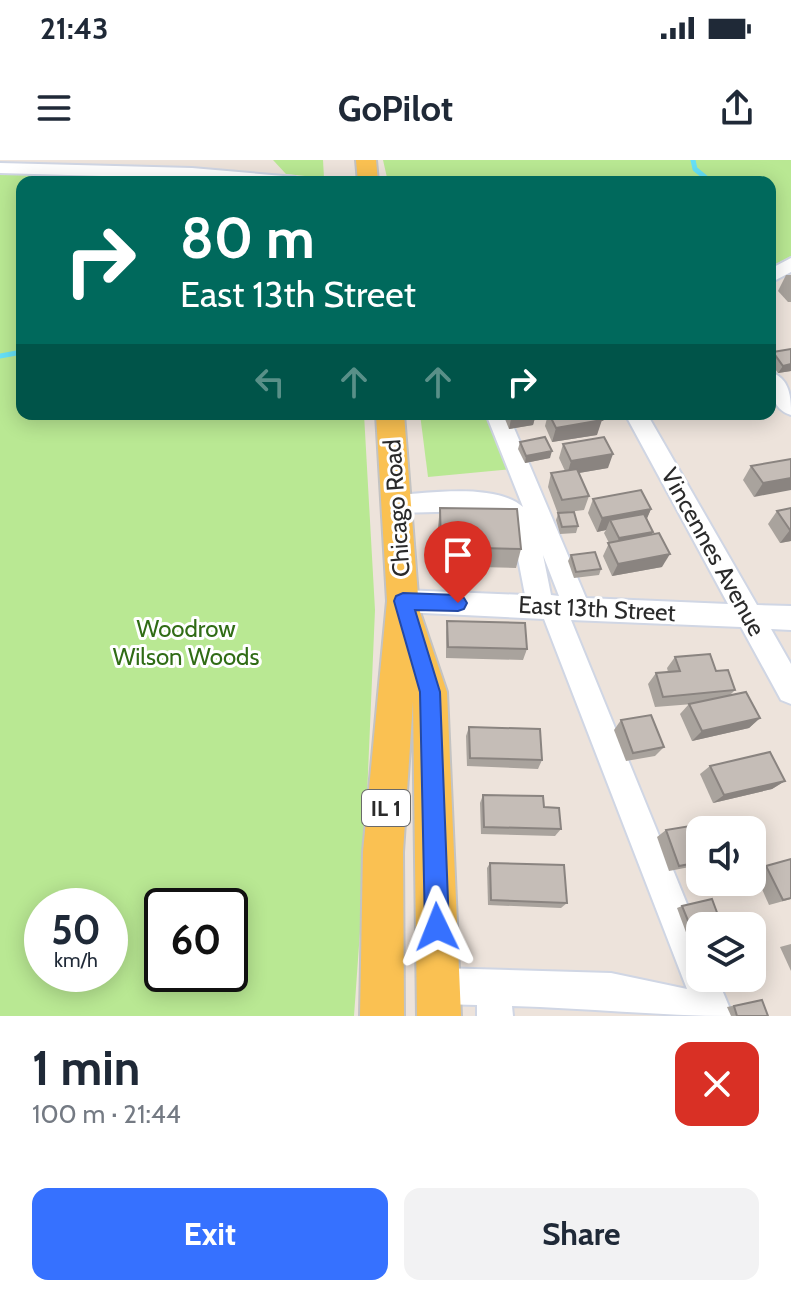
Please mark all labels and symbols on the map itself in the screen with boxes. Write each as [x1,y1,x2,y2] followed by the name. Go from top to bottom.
[377,438,416,578] street label: Chicago Road
[655,463,772,641] street label: Vincennes Avenue
[424,521,492,603] pin
[518,590,676,627] street label: East 13th Street
[113,614,259,671] park label: Woodrow Wilson Woods
[362,790,410,826] road number: IL 1
[395,885,479,969] position arrow
[144,888,248,992] speed limit sign: 60

